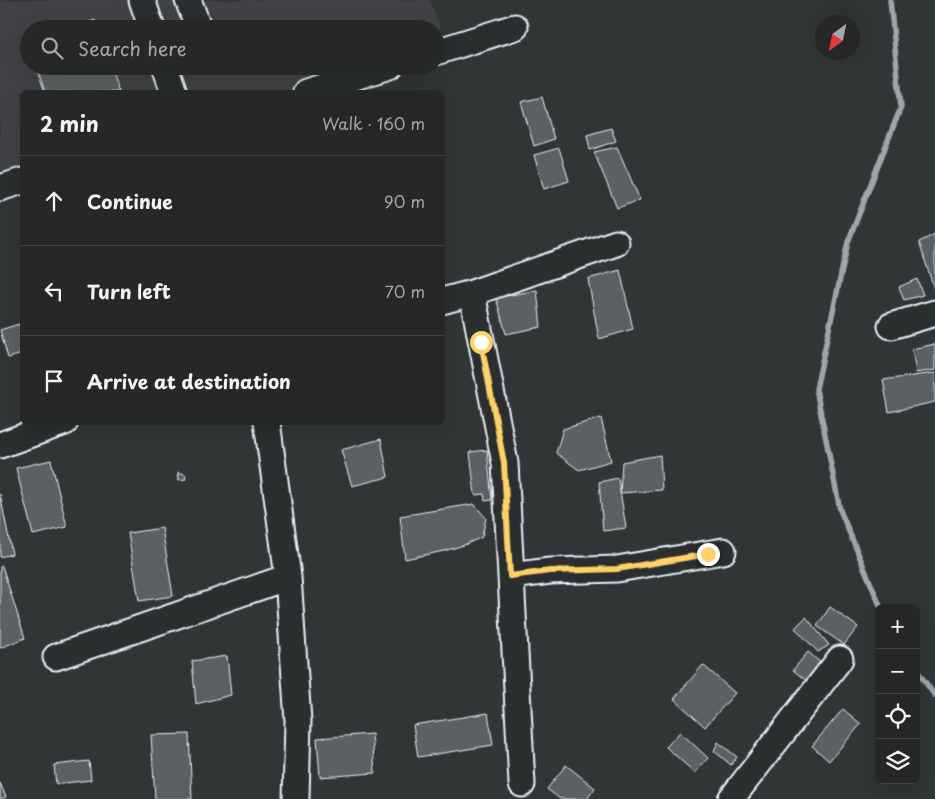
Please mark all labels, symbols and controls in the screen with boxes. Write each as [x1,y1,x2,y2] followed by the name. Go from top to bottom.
[815,15,860,60] north arrow
[20,20,445,75] search box
[38,34,66,62] icon: search
[78,34,187,62] text: Search here
[40,107,99,139] text: 2 min
[322,111,425,135] text: Walk · 160 m
[40,187,68,215] icon: ahead
[87,187,173,215] text: Continue
[384,189,425,213] text: 90 m
[40,277,68,305] icon: left
[87,277,171,305] text: Turn left
[385,279,425,303] text: 70 m
[470,331,493,354] route start
[40,367,68,395] icon: arrive
[87,367,291,395] text: Arrive at destination
[697,543,720,566] route end
[875,604,920,784] map controls
[875,604,920,649] button: +
[875,649,920,694] button: −
[875,694,920,739] button: locate
[875,739,920,784] button: layers

